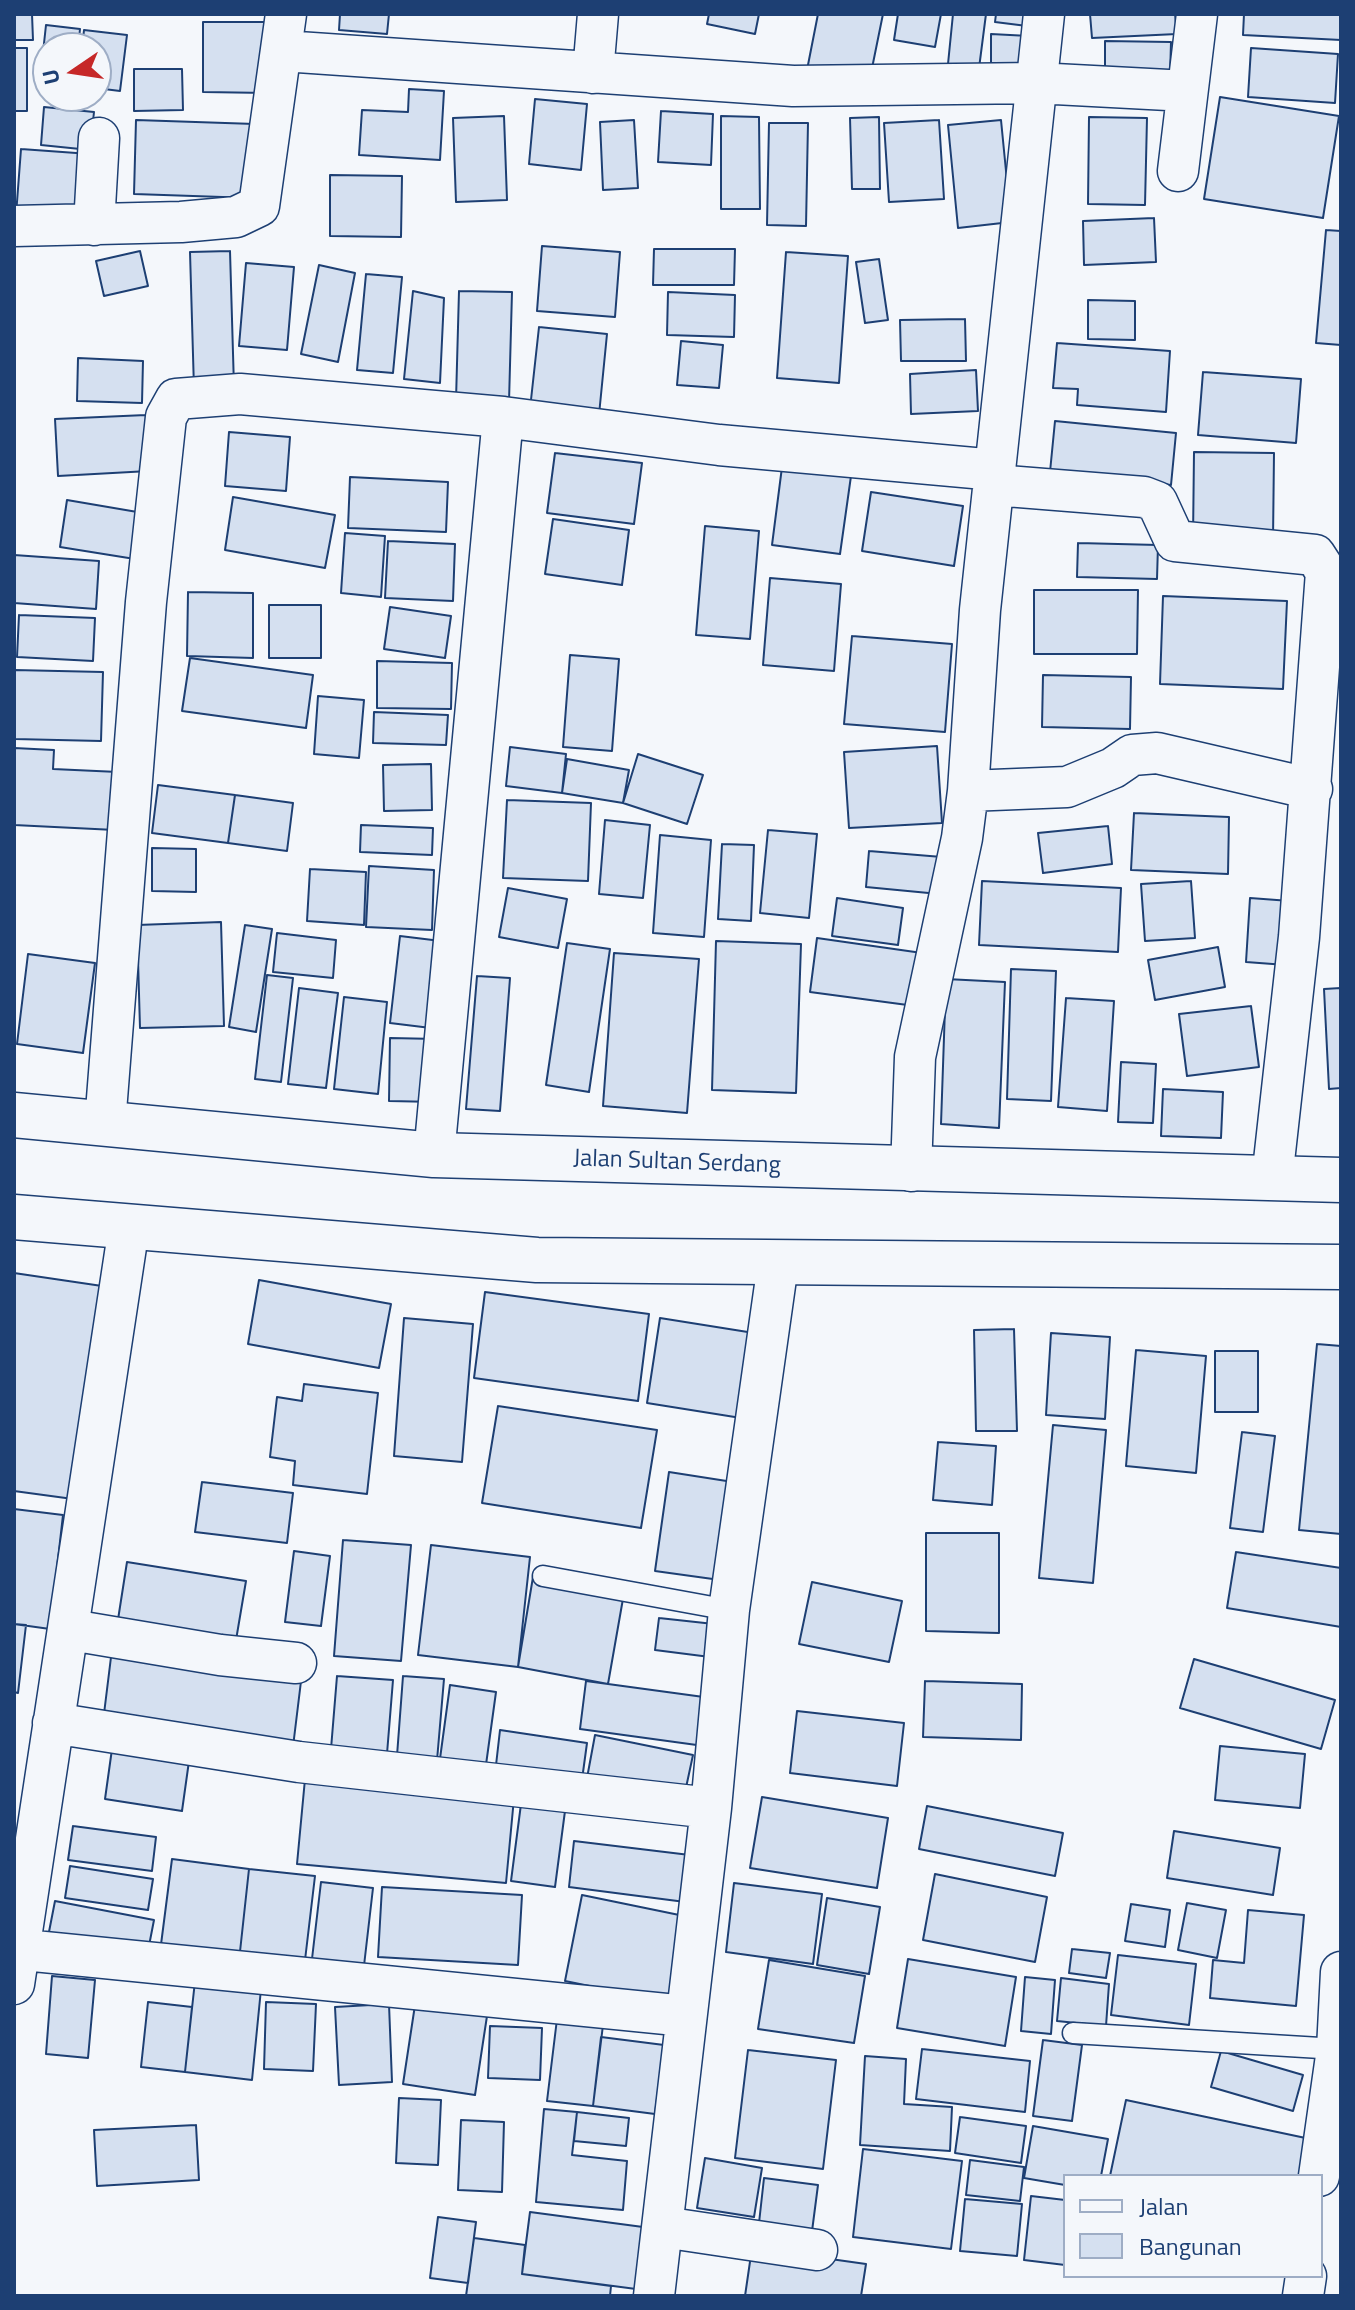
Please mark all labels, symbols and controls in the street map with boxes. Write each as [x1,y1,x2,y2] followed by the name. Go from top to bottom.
[32,32,112,112] north arrow
[32,66,69,88] text: U
[573,1145,781,1181] street label: Jalan Sultan Serdang
[1063,2174,1323,2278] legend
[1139,2188,1188,2224] text: Jalan
[1139,2228,1242,2264] text: Bangunan

